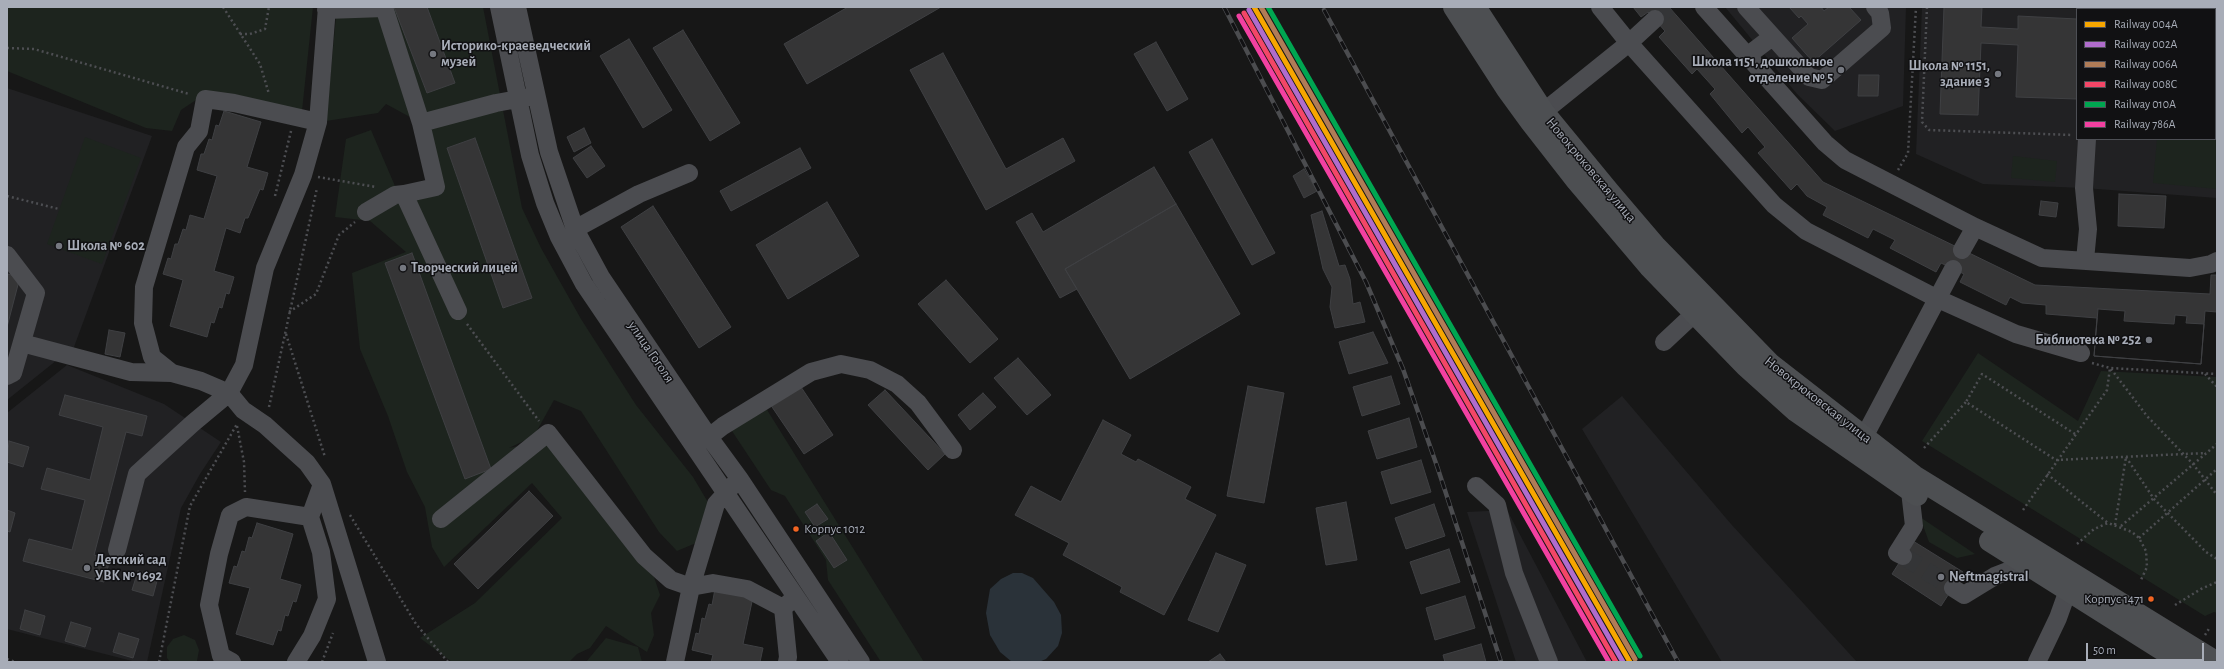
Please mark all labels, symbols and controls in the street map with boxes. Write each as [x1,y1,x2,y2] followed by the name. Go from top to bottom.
[2076,8,2216,140] legend
[2114,18,2178,30] text: Railway 004А
[441,38,591,70] place label: Историко-краеведческий музей
[2114,38,2177,50] text: Railway 002А
[428,49,438,59] marker: Историко-краеведческий музей
[1692,54,1833,86] place label: Школа 1151, дошкольное отделение № 5
[1908,58,1990,90] place label: Школа № 1151, здание 3
[2114,58,2178,70] text: Railway 006А
[1836,65,1846,75] marker: Школа 1151, дошкольное отделение № 5
[1993,69,2003,79] marker: Школа № 1151, здание 3
[2114,78,2177,90] text: Railway 008С
[2114,98,2176,110] text: Railway 010А
[1542,114,1640,226] street label: Новокрюковская улица
[2114,118,2176,130] text: Railway 786А
[67,238,145,254] place label: Школа № 602
[54,241,64,251] marker: Школа № 602
[411,260,518,276] place label: Творческий лицей
[398,263,408,273] marker: Творческий лицей
[624,318,678,386] street label: улица Гоголя
[2035,332,2141,348] place label: Библиотека № 252
[2144,335,2154,345] marker: Библиотека № 252
[1761,353,1875,447] street label: Новокрюковская улица
[804,521,865,537] place label: Корпус 1012
[791,524,801,534] marker: Корпус 1012
[95,552,166,584] place label: Детский сад УВК № 1692
[82,563,92,573] marker: Детский сад УВК № 1692
[1949,569,2028,585] place label: Neftmagistral
[1936,572,1946,582] marker: Neftmagistral
[2084,591,2144,607] place label: Корпус 1471
[2146,594,2156,604] marker: Корпус 1471
[2088,635,2206,661] scale bar
[2093,644,2116,656] text: 50 m

